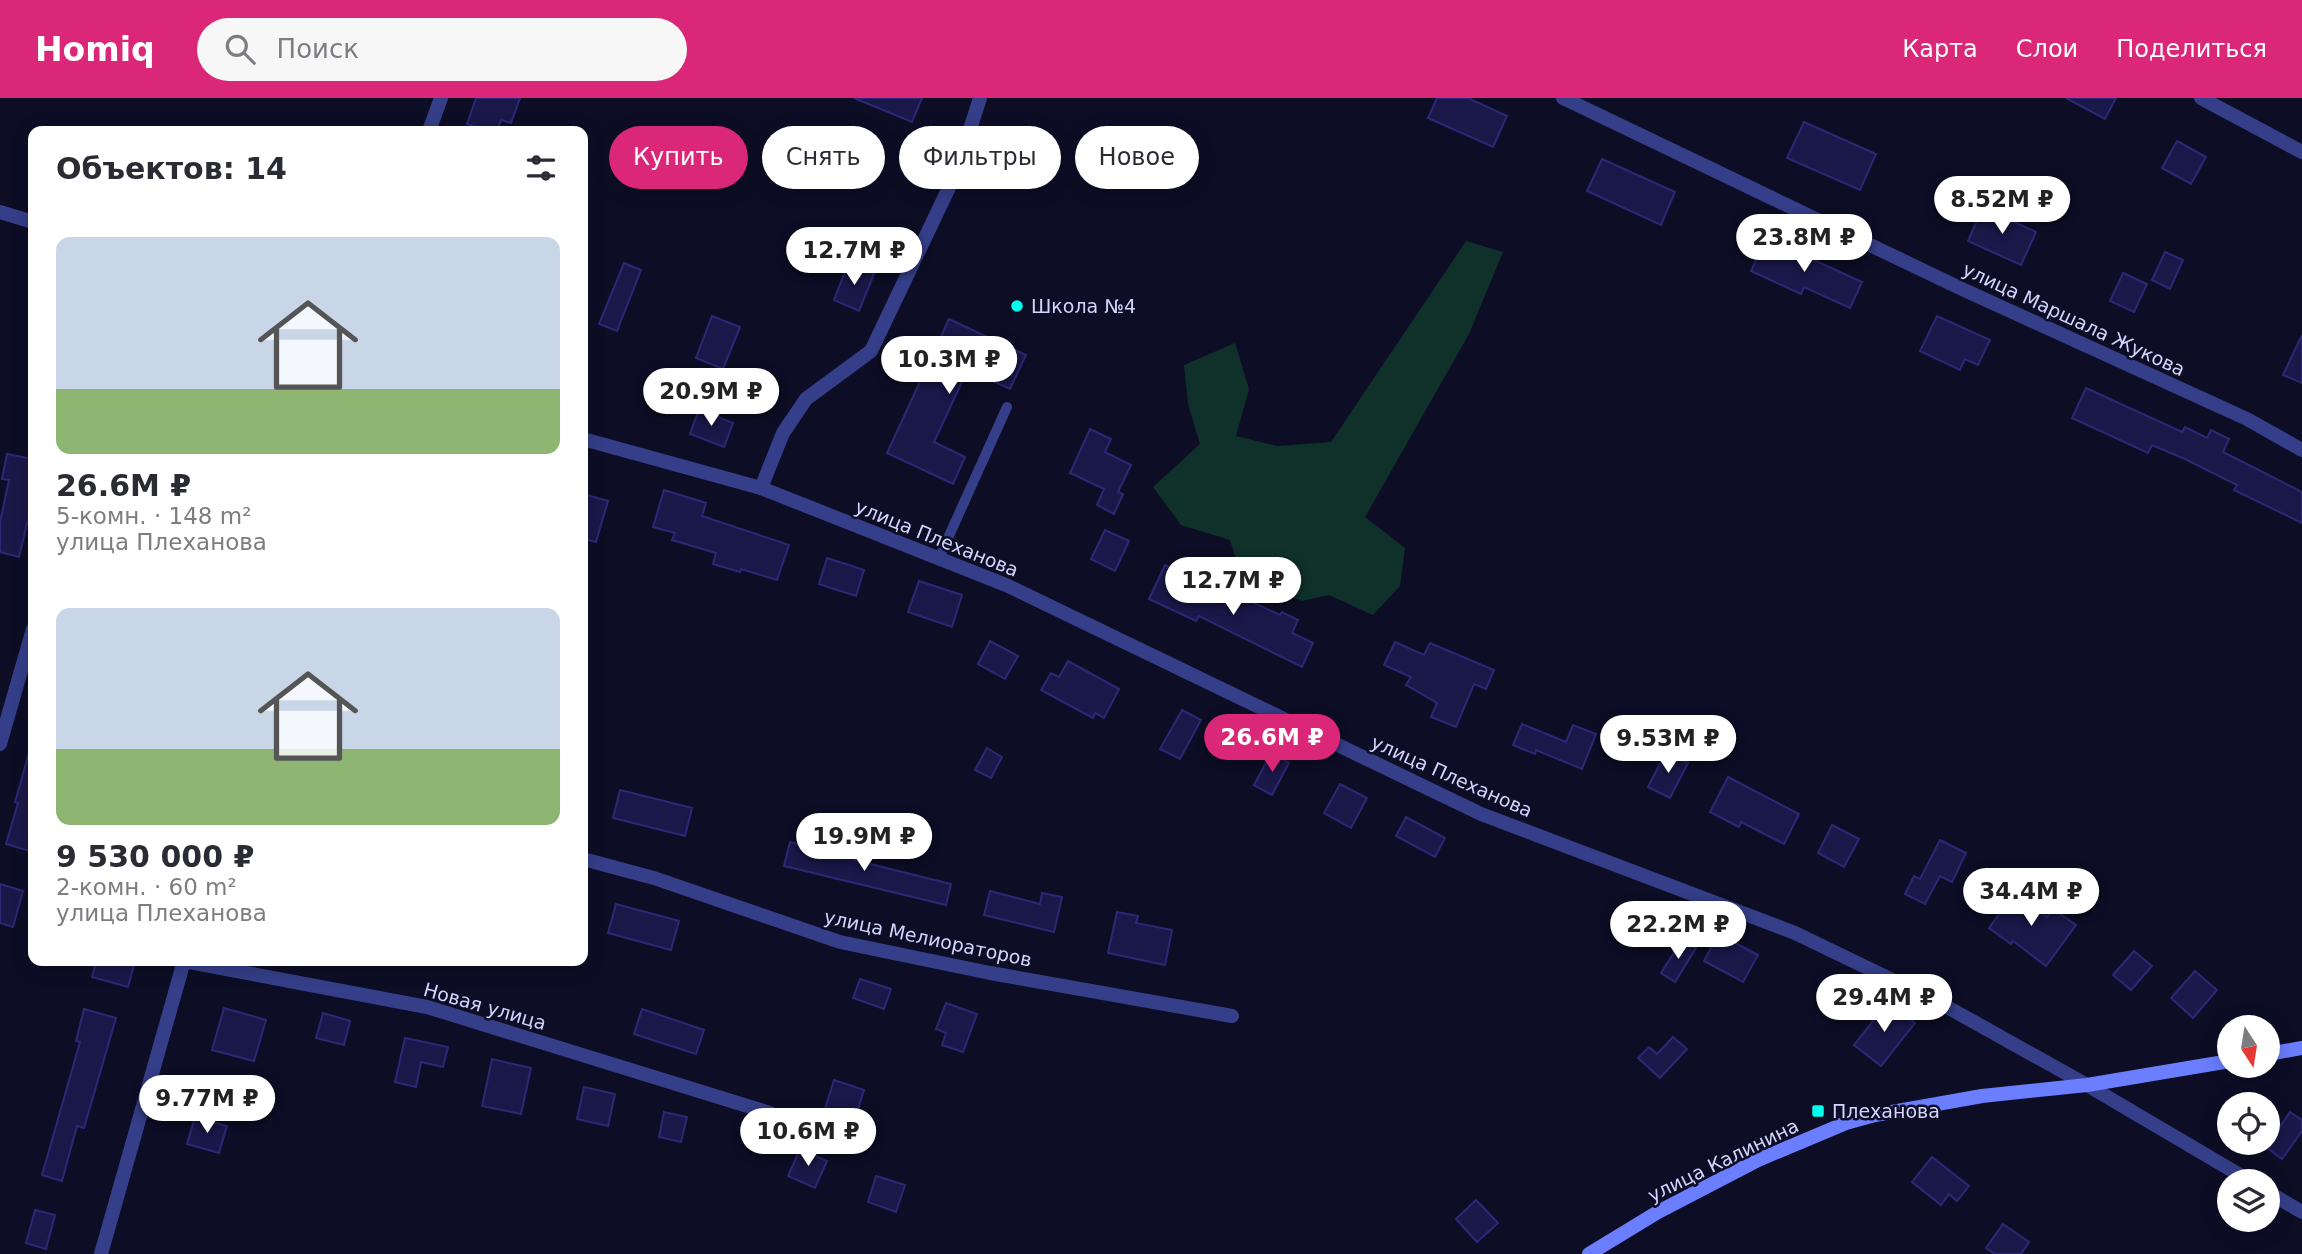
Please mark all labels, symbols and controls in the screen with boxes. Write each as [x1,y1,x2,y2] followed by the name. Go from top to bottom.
[197,18,687,81] search box
[35,30,155,69] text: Homiq
[221,30,259,68] icon: search
[277,34,359,64] text: Поиск
[1902,35,1978,63] text: Карта
[2016,35,2078,63] text: Слои
[2116,35,2267,63] text: Поделиться
[609,126,748,189] chip: Купить
[762,126,885,189] chip: Снять
[899,126,1061,189] chip: Фильтры
[1075,126,1199,189] chip: Новое
[522,149,560,187] icon: filters
[56,151,287,186] text: Объектов: 14
[1937,176,2067,236] pin: 8.52M ₽
[1950,186,2054,212] text: 8.52M ₽
[1739,214,1869,274] pin: 23.8M ₽
[1752,224,1856,250] text: 23.8M ₽
[789,228,919,287] pin: 12.7M ₽
[802,237,906,263] text: 12.7M ₽
[1959,258,2189,380] street label: улица Маршала Жукова
[245,282,371,408] icon: home
[1031,295,1136,317] place label: Школа №4
[1009,298,1025,314] marker: Школа №4
[884,336,1014,396] pin: 10.3M ₽
[897,346,1001,372] text: 10.3M ₽
[646,368,776,428] pin: 20.9M ₽
[659,378,763,404] text: 20.9M ₽
[56,468,191,503] text: 26.6M ₽
[852,495,1022,581] street label: улица Плеханова
[56,503,251,529] text: 5-комн. · 148 m²
[56,529,267,555] text: улица Плеханова
[1168,558,1298,617] pin: 12.7M ₽
[1181,567,1285,593] text: 12.7M ₽
[245,653,371,779] icon: home
[1207,714,1337,774] pin: 26.6M ₽
[1603,716,1733,775] pin: 9.53M ₽
[1220,724,1324,750] text: 26.6M ₽
[1616,725,1720,751] text: 9.53M ₽
[1368,731,1536,821] street label: улица Плеханова
[799,814,929,873] pin: 19.9M ₽
[812,823,916,849] text: 19.9M ₽
[56,839,254,874] text: 9 530 000 ₽
[1966,868,2096,928] pin: 34.4M ₽
[56,874,237,900] text: 2-комн. · 60 m²
[1979,878,2083,904] text: 34.4M ₽
[56,900,267,926] text: улица Плеханова
[1613,902,1743,961] pin: 22.2M ₽
[822,905,1034,971] street label: улица Мелиораторов
[1626,911,1730,937] text: 22.2M ₽
[1819,974,1949,1034] pin: 29.4M ₽
[421,978,549,1034] street label: Новая улица
[1832,984,1936,1010] text: 29.4M ₽
[2217,1015,2280,1078] north arrow
[2217,1015,2280,1232] map controls
[142,1076,272,1135] pin: 9.77M ₽
[155,1085,259,1111] text: 9.77M ₽
[2217,1092,2280,1155] button: locate
[1832,1100,1940,1122] place label: Плеханова
[1810,1103,1826,1119] marker: Плеханова
[743,1108,873,1168] pin: 10.6M ₽
[1644,1114,1802,1206] street label: улица Калинина
[756,1118,860,1144] text: 10.6M ₽
[2217,1169,2280,1232] button: layers

